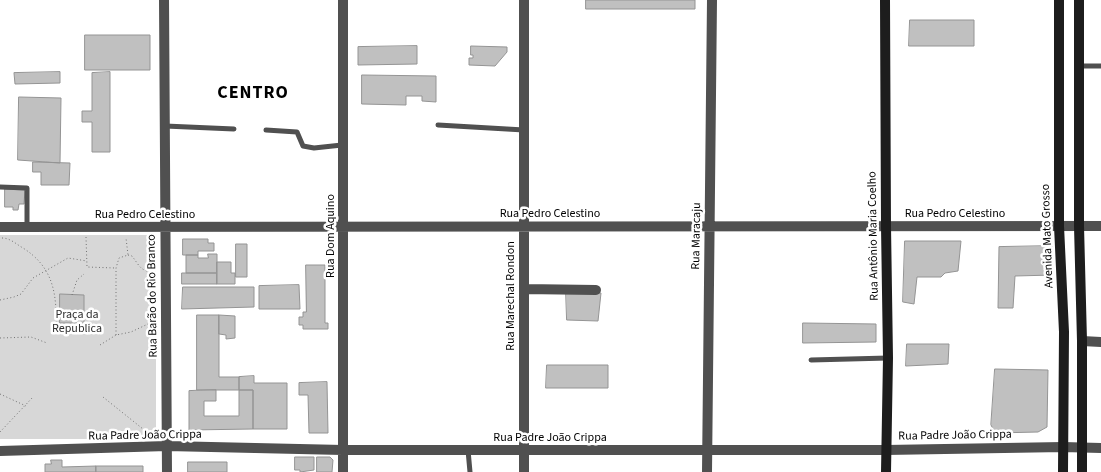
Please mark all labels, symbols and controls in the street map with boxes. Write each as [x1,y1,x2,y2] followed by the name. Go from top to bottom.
[216,83,290,105] district label: CENTRO
[866,171,882,301] street label: Rua Antônio Maria Coelho
[1039,184,1057,288] street label: Avenida Mato Grosso
[324,194,338,278] street label: Rua Dom Aquino
[689,202,705,270] street label: Rua Maracaju
[500,207,600,221] street label: Rua Pedro Celestino
[905,207,1005,221] street label: Rua Pedro Celestino
[95,208,195,222] street label: Rua Pedro Celestino
[145,234,161,358] street label: Rua Barão do Rio Branco
[504,241,518,351] street label: Rua Marechal Rondon
[52,308,102,336] park label: Praça da Republica
[88,428,202,444] street label: Rua Padre João Crippa
[898,428,1012,444] street label: Rua Padre João Crippa
[493,431,607,445] street label: Rua Padre João Crippa

